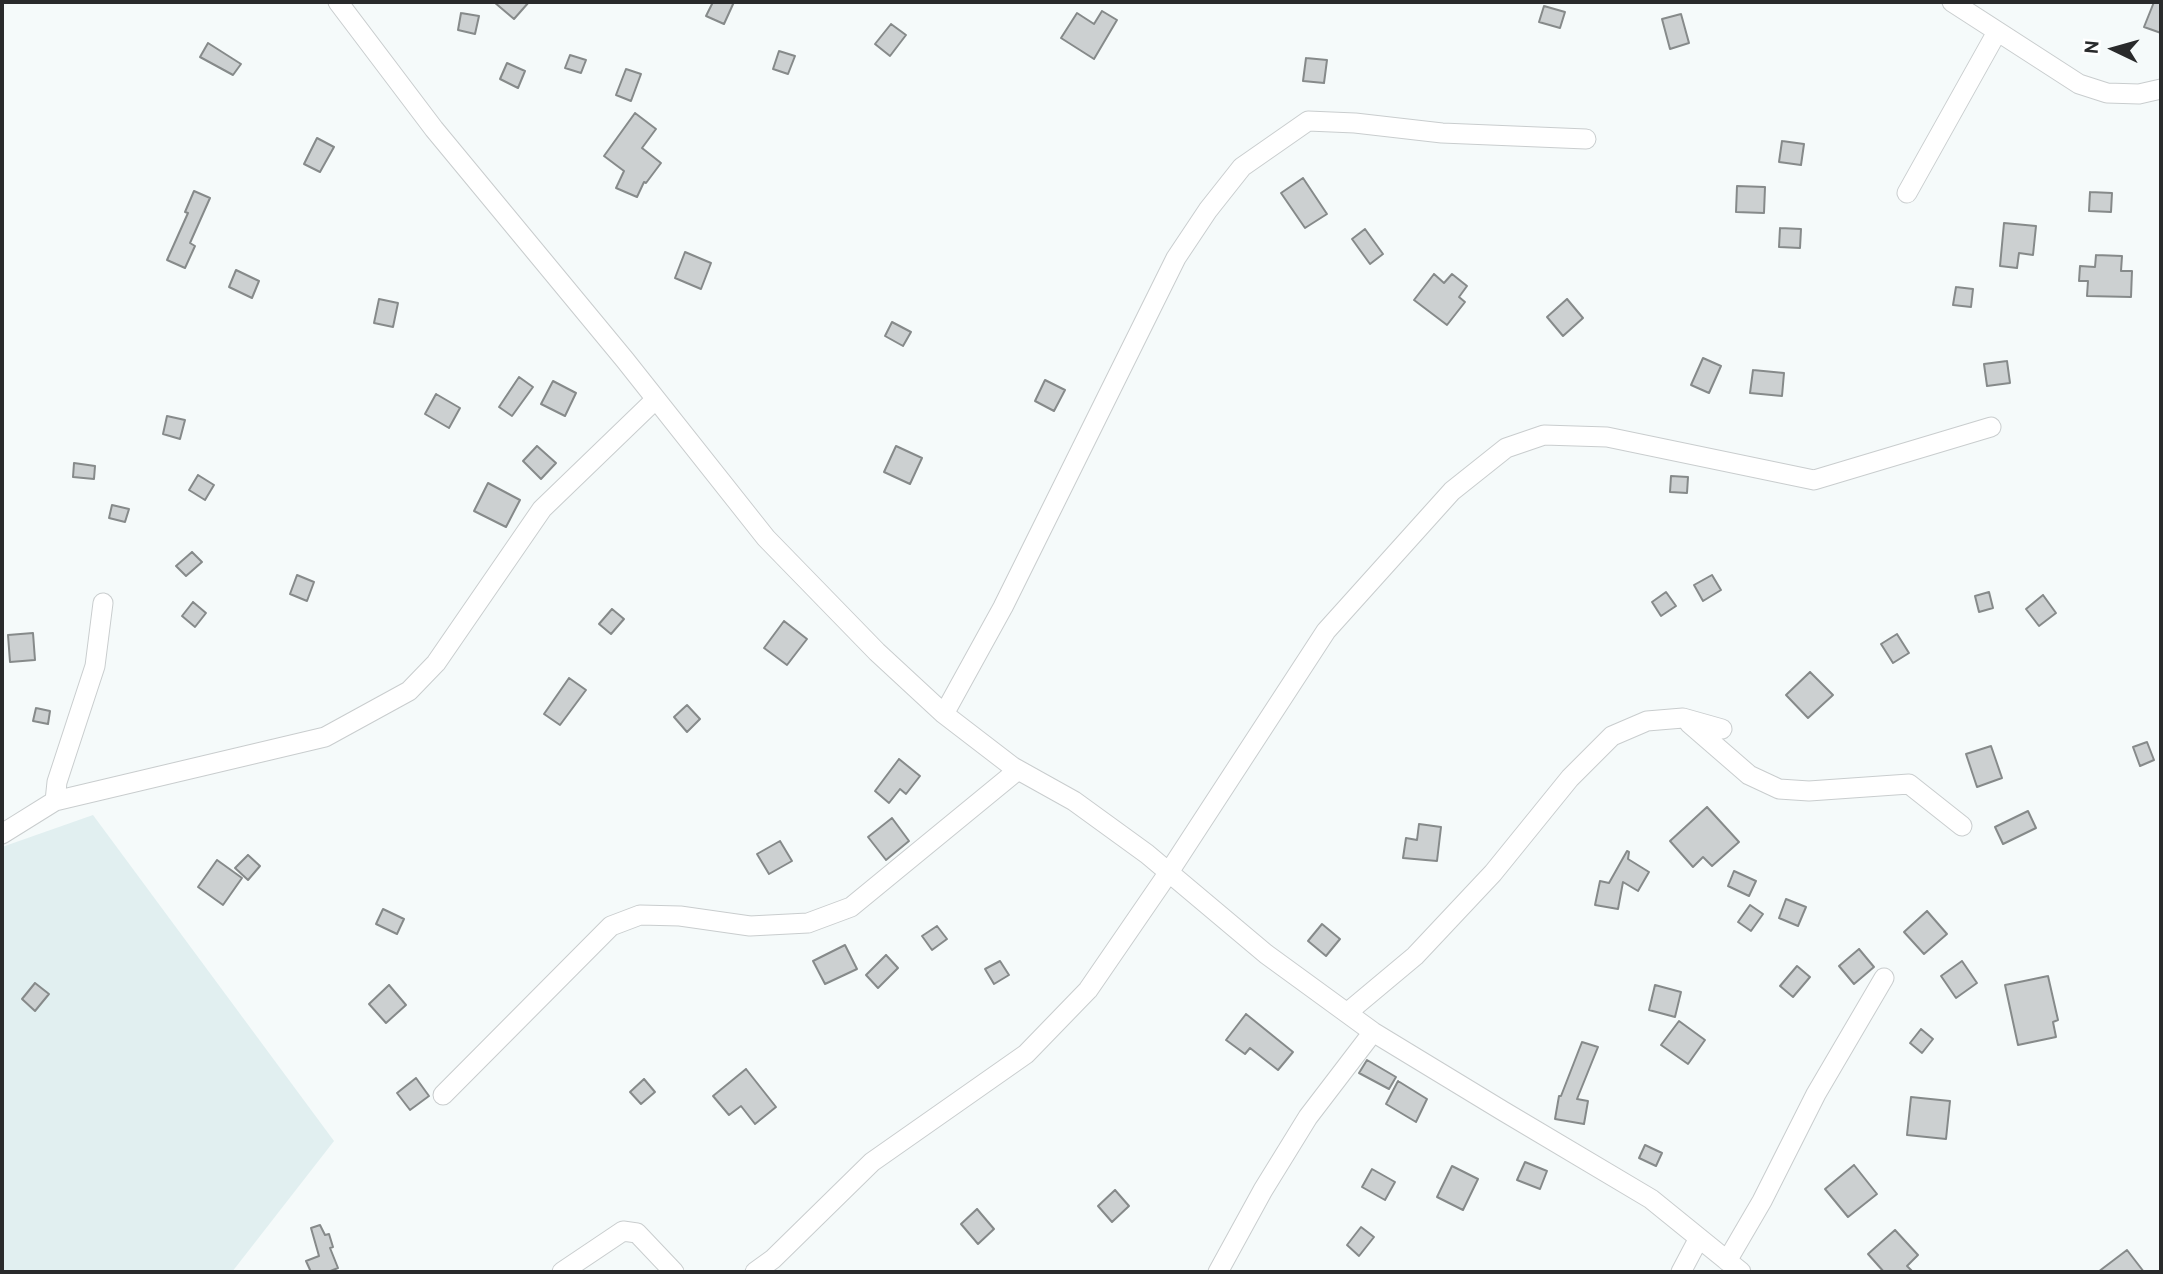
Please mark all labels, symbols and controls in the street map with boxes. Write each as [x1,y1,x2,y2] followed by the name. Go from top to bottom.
[2079,14,2149,84] north arrow
[2081,39,2106,55] text: N

